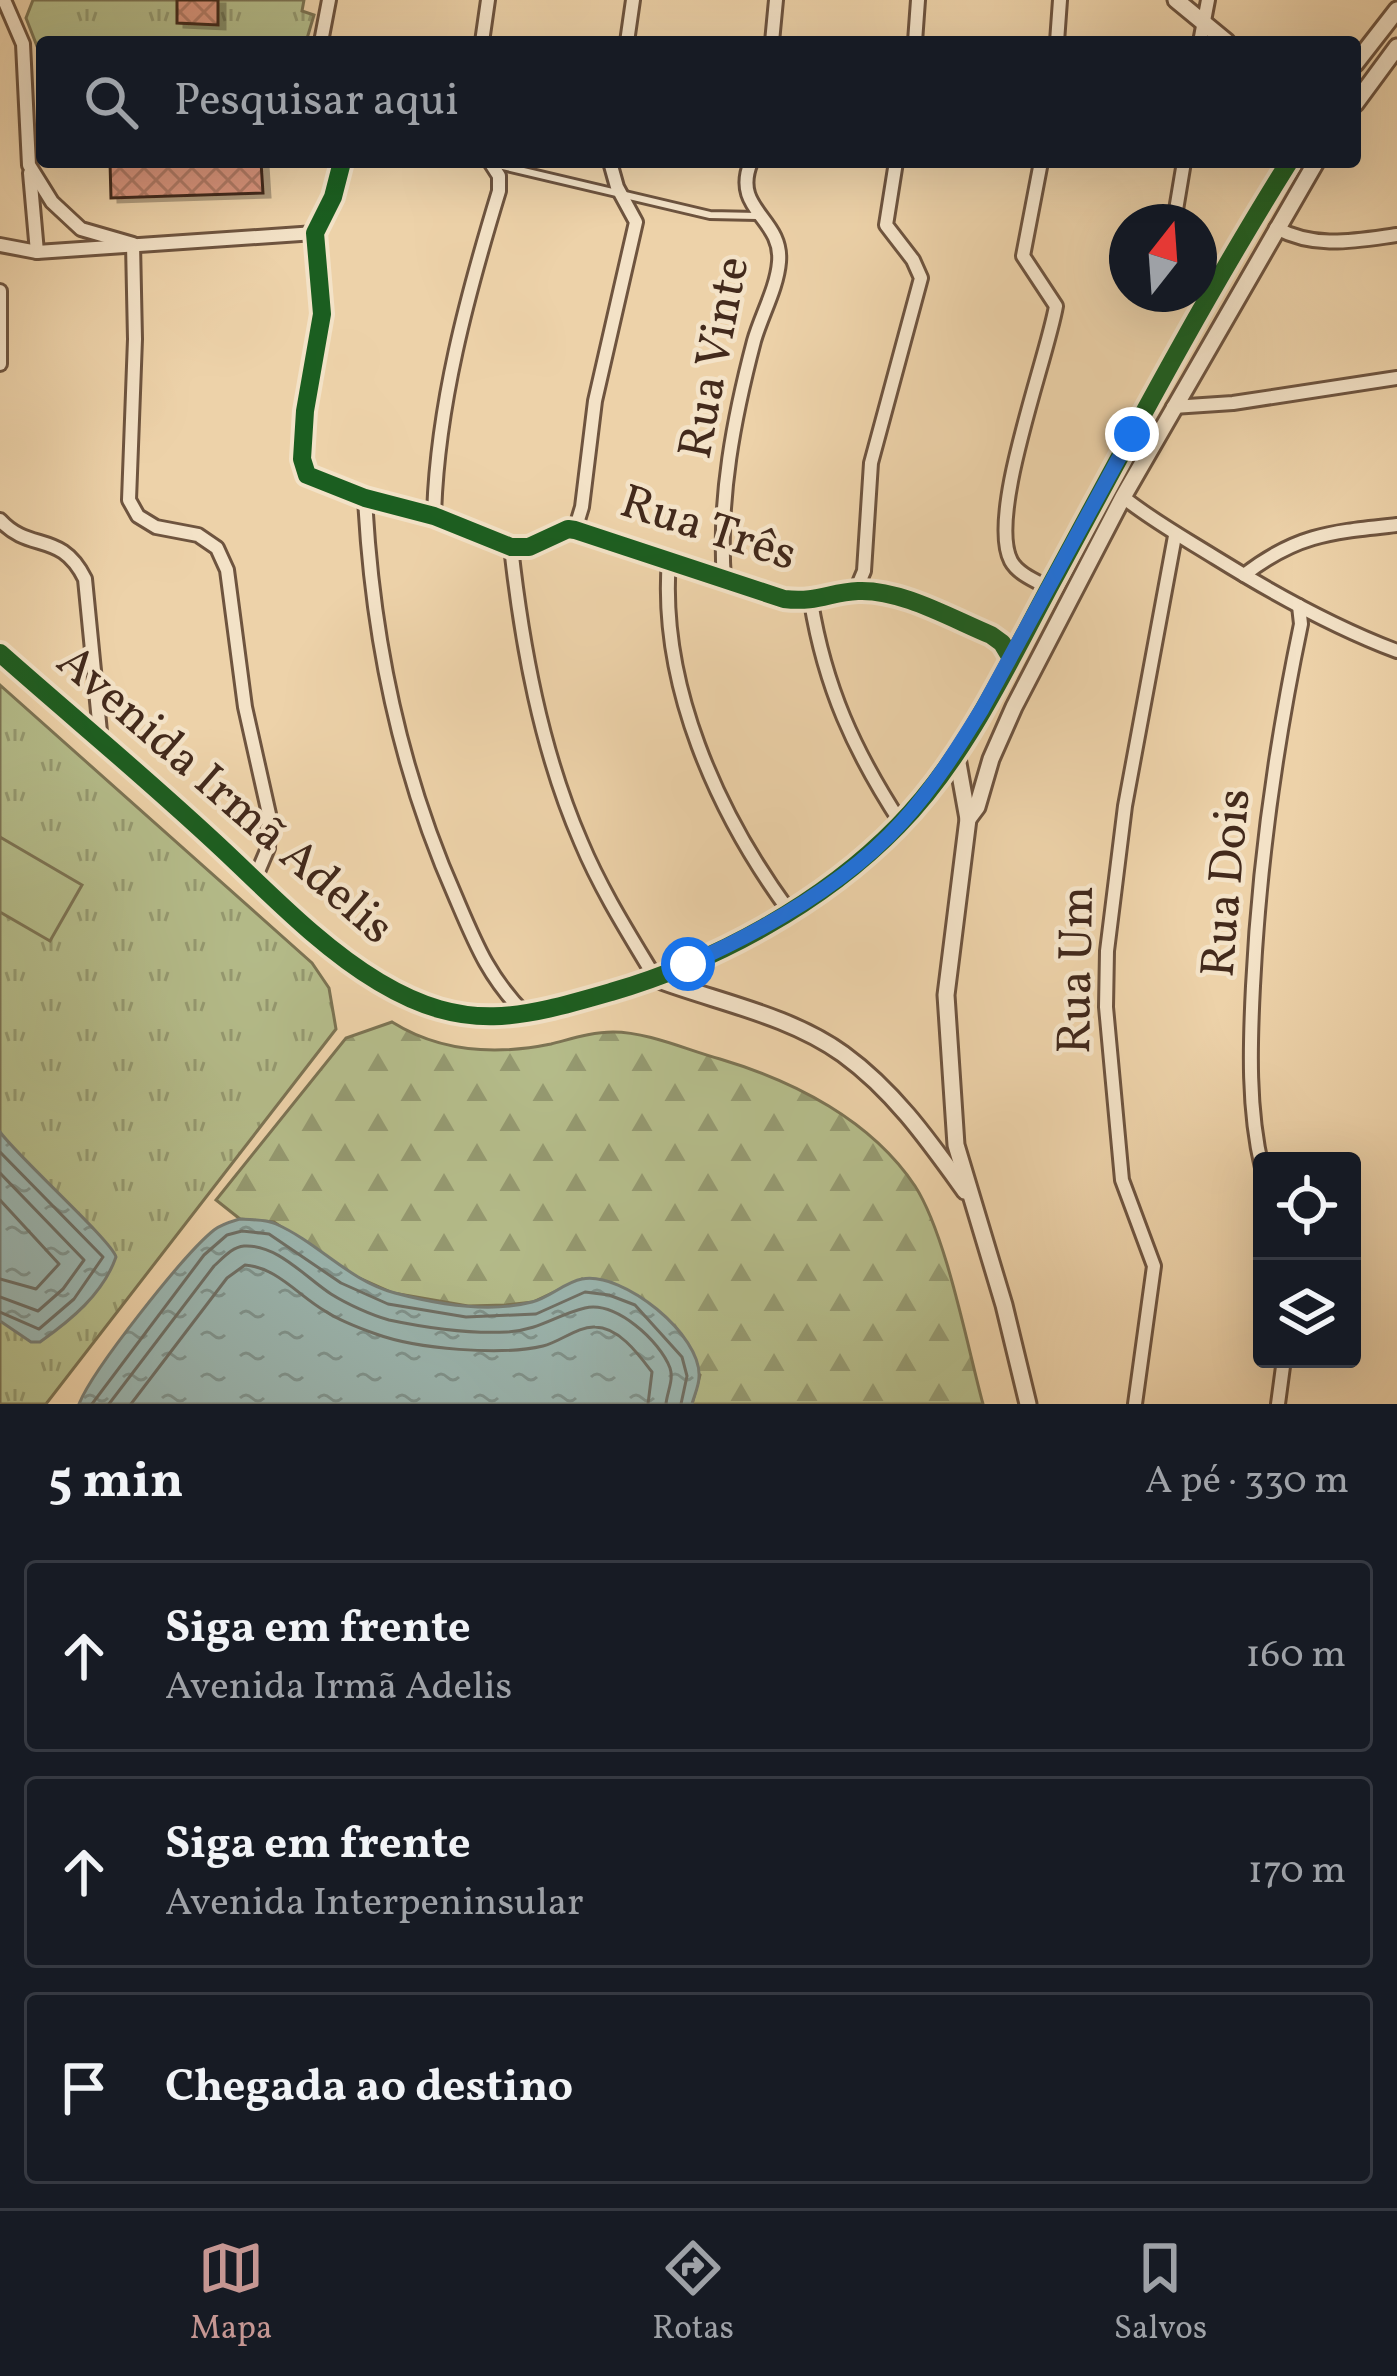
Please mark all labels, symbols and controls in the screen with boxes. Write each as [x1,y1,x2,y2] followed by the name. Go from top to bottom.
[36,36,1361,168] search box
[78,69,144,135] icon: search
[174,71,459,134] text: Pesquisar aqui
[1109,204,1217,312] north arrow
[664,251,768,465] street label: Rua Vinte
[1105,407,1159,461] route end
[611,470,805,590] street label: Rua Três
[41,631,407,961] street label: Avenida Irmã Adelis
[1186,786,1270,980] street label: Rua Dois
[1043,885,1113,1055] street label: Rua Um
[661,937,715,991] route start
[1253,1152,1361,1368] map controls
[1253,1152,1361,1260] button: locate
[1253,1260,1361,1368] button: layers
[48,1447,184,1518] text: 5 min
[1145,1455,1349,1509] text: A pé · 330 m
[165,1598,471,1661] text: Siga em frente
[51,1623,117,1689] icon: ahead
[1245,1629,1346,1683] text: 160 m
[165,1661,512,1715] text: Avenida Irmã Adelis
[165,1814,471,1877] text: Siga em frente
[51,1839,117,1905] icon: ahead
[1248,1845,1346,1899] text: 170 m
[165,1877,584,1931] text: Avenida Interpeninsular
[51,2055,117,2121] icon: arrive
[165,2057,573,2120] text: Chegada ao destino
[190,2235,272,2353] tab: Mapa
[652,2235,734,2353] tab: Rotas
[1114,2235,1207,2353] tab: Salvos

